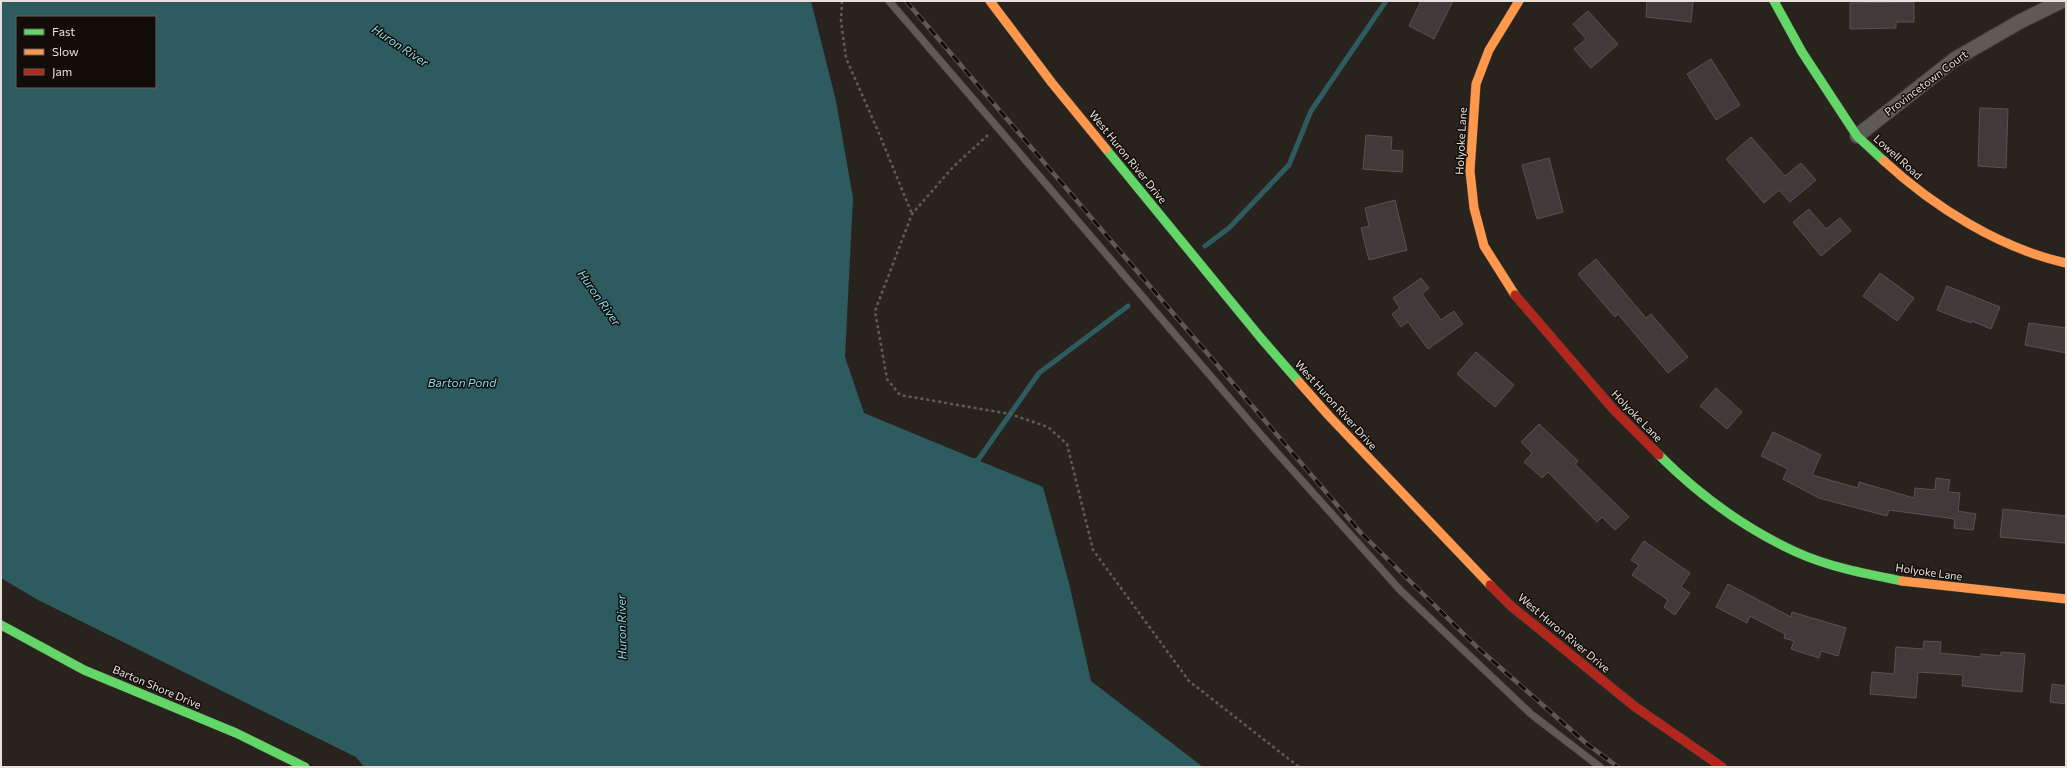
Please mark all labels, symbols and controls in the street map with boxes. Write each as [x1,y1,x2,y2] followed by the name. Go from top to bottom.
[16,16,156,88] legend
[370,21,432,70] water label: Huron River
[52,24,75,38] text: Fast
[52,44,79,58] text: Slow
[1882,47,1970,118] street label: Provincetown Court
[52,64,72,79] text: Jam
[1452,107,1469,175] street label: Holyoke Lane
[1087,108,1170,206] street label: West Huron River Drive
[1872,132,1925,182] street label: Lowell Road
[575,267,625,329] water label: Huron River
[1293,357,1380,452] street label: West Huron River Drive
[428,375,497,389] water label: Barton Pond
[1609,387,1666,445] street label: Holyoke Lane
[1895,560,1964,583] street label: Holyoke Lane
[1516,590,1613,675] street label: West Huron River Drive
[613,593,629,660] water label: Huron River
[111,662,203,711] street label: Barton Shore Drive

